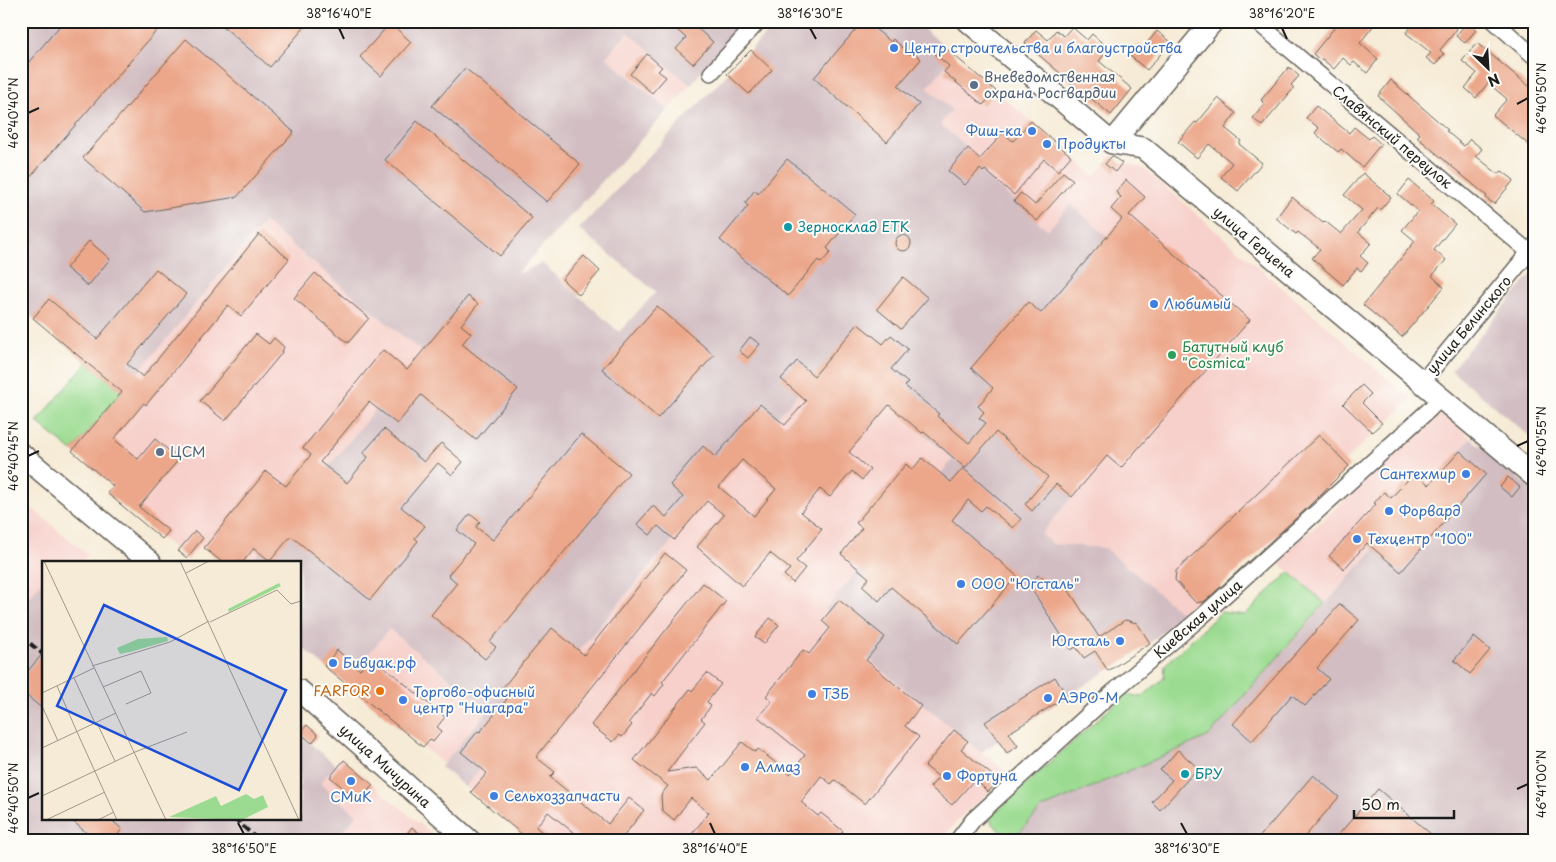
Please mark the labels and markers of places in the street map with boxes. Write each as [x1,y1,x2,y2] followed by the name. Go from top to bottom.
[904,37,1182,58] place label: Центр строительства и благоустройства
[888,42,900,54] marker: Центр строительства и благоустройства
[984,66,1116,103] place label: Вневедомственная охрана Росгвардии
[968,79,980,91] marker: Вневедомственная охрана Росгвардии
[966,120,1022,141] place label: Фиш-ка
[1026,125,1038,137] marker: Фиш-ка
[1057,133,1126,154] place label: Продукты
[1041,138,1053,150] marker: Продукты
[798,216,910,237] place label: Зерносклад ЕТК
[782,221,794,233] marker: Зерносклад ЕТК
[1164,293,1231,314] place label: Любимый
[1148,298,1160,310] marker: Любимый
[1182,336,1283,373] place label: Батутный клуб "Cosmica"
[1166,349,1178,361] marker: Батутный клуб "Cosmica"
[170,441,206,462] place label: ЦСМ
[154,446,166,458] marker: ЦСМ
[1380,463,1456,484] place label: Сантехмир
[1460,468,1472,480] marker: Сантехмир
[1399,500,1461,521] place label: Форвард
[1383,505,1395,517] marker: Форвард
[1367,528,1472,549] place label: Техцентр "100"
[1351,533,1363,545] marker: Техцентр "100"
[971,573,1079,594] place label: ООО "Югсталь"
[955,578,967,590] marker: ООО "Югсталь"
[1052,630,1110,651] place label: Югсталь
[1114,635,1126,647] marker: Югсталь
[343,652,416,673] place label: Бивуак.рф
[327,657,339,669] marker: Бивуак.рф
[313,680,370,701] place label: FARFOR
[413,681,535,718] place label: Торгово-офисный центр "Ниагара"
[822,683,849,704] place label: ТЗБ
[374,685,386,697] marker: FARFOR
[1058,687,1118,708] place label: АЭРО-М
[806,688,818,700] marker: ТЗБ
[1042,692,1054,704] marker: АЭРО-М
[397,694,409,706] marker: Торгово-офисный центр "Ниагара"
[755,756,801,777] place label: Алмаз
[739,761,751,773] marker: Алмаз
[1195,763,1222,784] place label: БРУ
[957,765,1017,786] place label: Фортуна
[1179,768,1191,780] marker: БРУ
[941,770,953,782] marker: Фортуна
[345,775,357,787] marker: СМиК
[504,785,620,806] place label: Сельхоззапчасти
[330,786,372,807] place label: СМиК
[488,790,500,802] marker: Сельхоззапчасти

